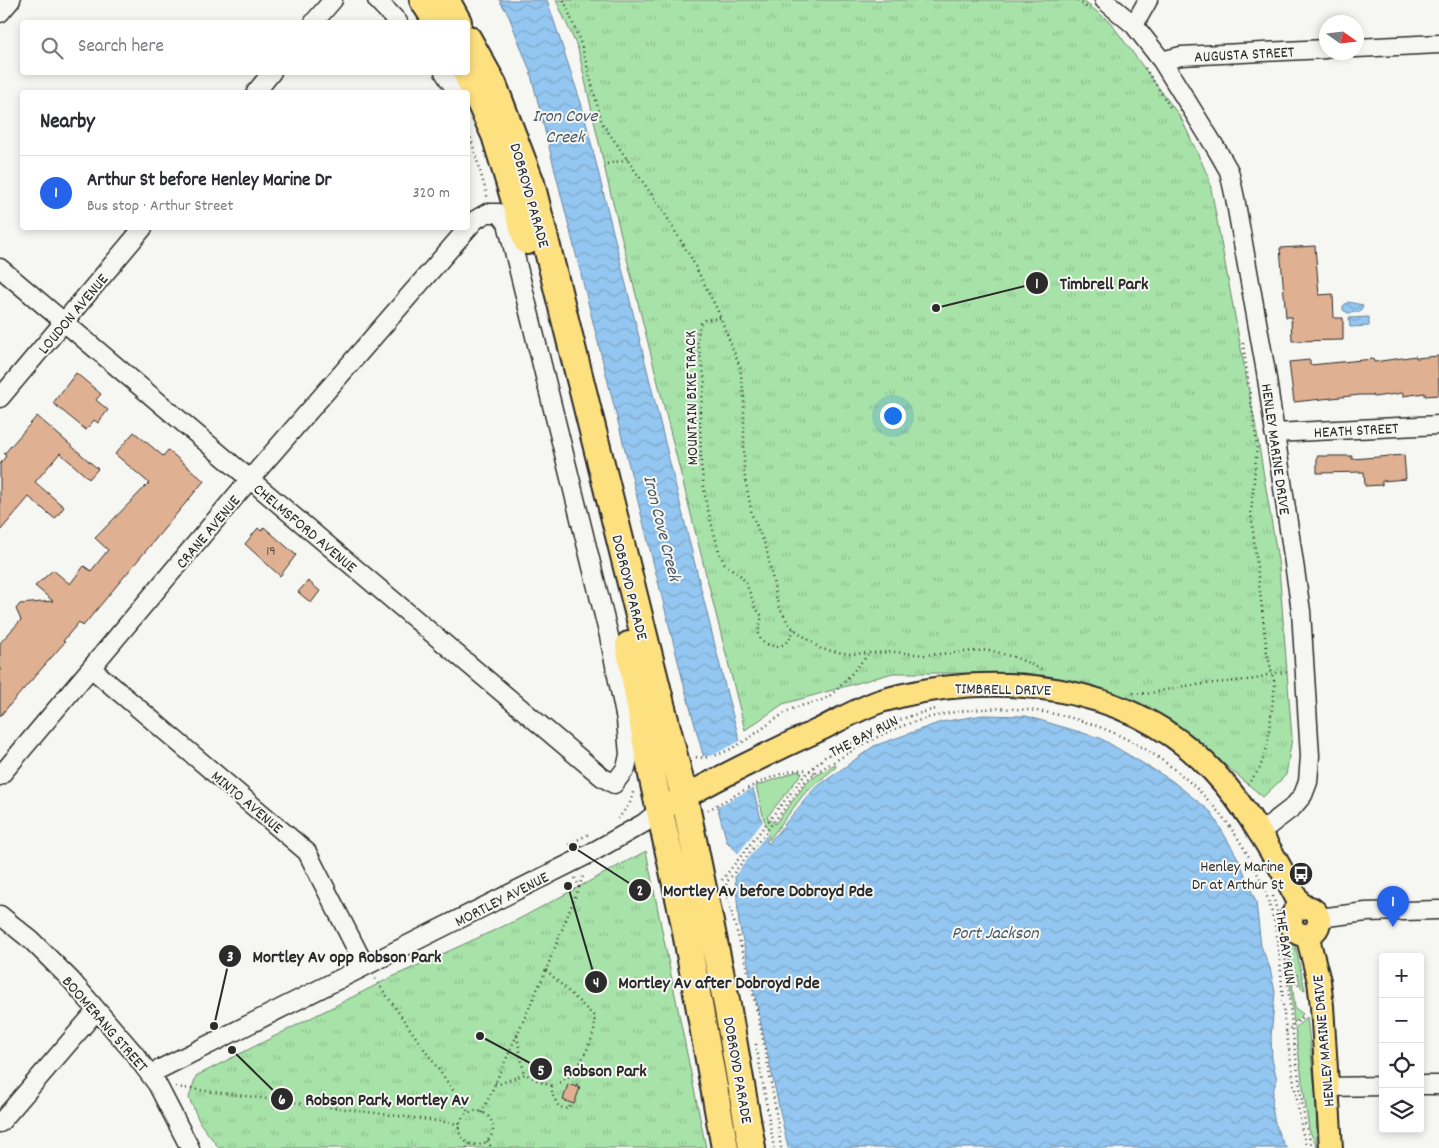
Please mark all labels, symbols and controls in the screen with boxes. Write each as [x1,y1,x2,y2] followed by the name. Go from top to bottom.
[1319,15,1364,60] north arrow
[20,20,470,75] search box
[38,34,66,62] icon: search
[78,34,164,61] text: Search here
[1193,41,1295,70] street label: AUGUSTA STREET
[532,105,599,151] water label: Iron Cove Creek
[40,108,95,138] text: Nearby
[503,141,555,251] street label: DOBROYD PARADE
[87,168,332,195] text: Arthur St before Henley Marine Dr
[54,182,58,205] text: 1
[413,182,450,205] text: 320 m
[87,195,233,218] text: Bus stop · Arthur Street
[1025,266,1158,299] callout: Timbrell Park
[33,269,115,360] street label: LOUDON AVENUE
[1060,273,1149,298] text: Timbrell Park
[1035,274,1039,296] text: 1
[680,330,705,466] street label: MOUNTAIN BIKE TRACK
[1254,382,1295,517] street label: HENLEY MARINE DRIVE
[880,403,906,429] your location
[1313,418,1400,445] street label: HEATH STREET
[635,473,686,586] water label: Iron Cove Creek
[248,479,362,580] street label: CHELMSFORD AVENUE
[171,490,247,574] street label: CRANE AVENUE
[604,533,653,643] street label: DOBROYD PARADE
[266,542,276,562] house number: 19
[955,678,1052,703] street label: TIMBRELL DRIVE
[826,710,903,764] street label: THE BAY RUN
[205,766,288,840] street label: MINTO AVENUE
[1192,856,1284,897] place label: Henley Marine Dr at Arthur St
[1288,861,1314,887] bus stop icon: Henley Marine Dr at Arthur St
[451,866,554,934] street label: MORTLEY AVENUE
[628,873,883,906] callout: Mortley Av before Dobroyd Pde
[663,880,873,905] text: Mortley Av before Dobroyd Pde
[637,881,643,903] text: 2
[1377,886,1409,927] pin: 1
[1268,909,1301,986] street label: THE BAY RUN
[951,922,1039,947] water label: Port Jackson
[217,940,451,973] callout: Mortley Av opp Robson Park
[253,946,442,971] text: Mortley Av opp Robson Park
[227,947,234,969] text: 3
[1379,953,1424,1133] map controls
[1379,953,1424,998] button: +
[584,966,830,999] callout: Mortley Av after Dobroyd Pde
[56,971,153,1078] street label: BOOMERANG STREET
[618,972,820,997] text: Mortley Av after Dobroyd Pde
[593,973,599,995] text: 4
[1307,973,1342,1108] street label: HENLEY MARINE DRIVE
[1379,998,1424,1043] button: −
[716,1015,757,1126] street label: DOBROYD PARADE
[1379,1043,1424,1088] button: locate
[528,1053,657,1086] callout: Robson Park
[563,1060,647,1085] text: Robson Park
[538,1061,545,1083] text: 5
[270,1083,478,1116] callout: Robson Park, Mortley Av
[1379,1088,1424,1133] button: layers
[305,1089,469,1114] text: Robson Park, Mortley Av
[278,1090,286,1112] text: 6

